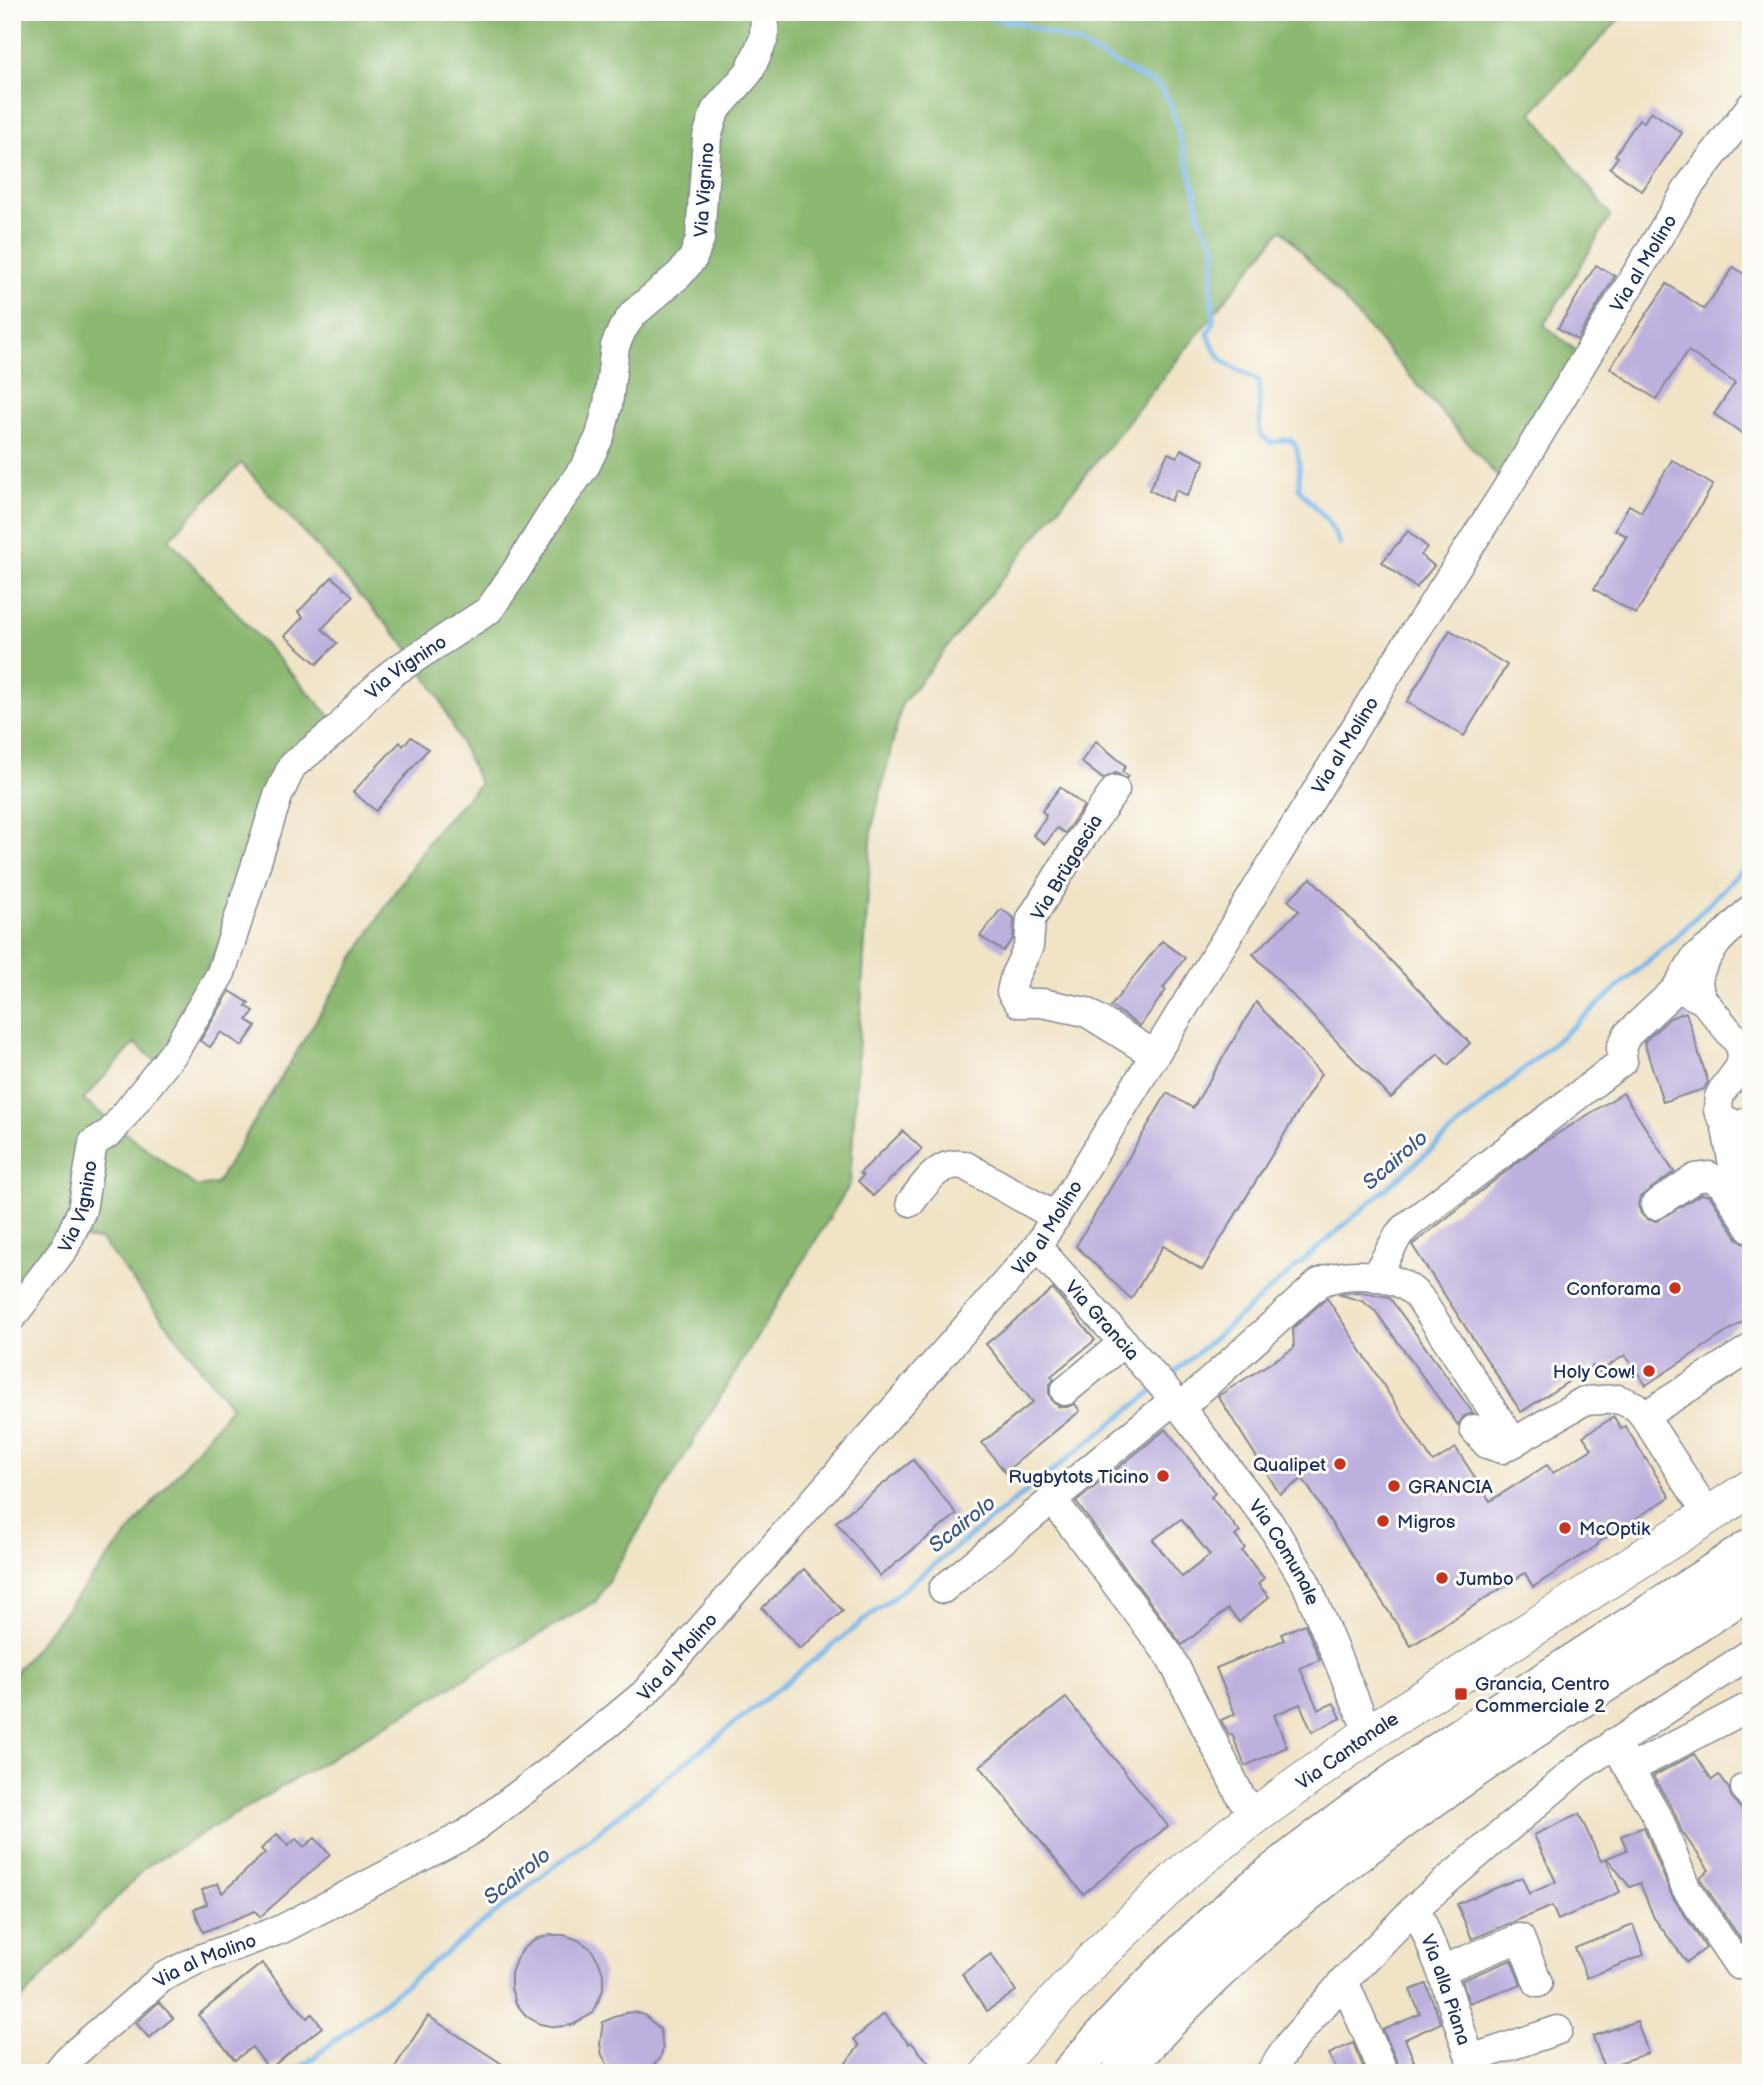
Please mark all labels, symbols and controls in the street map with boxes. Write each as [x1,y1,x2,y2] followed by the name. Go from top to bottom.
[690,141,720,238] street label: Via Vignino
[1606,211,1682,317] street label: Via al Molino
[361,631,451,705] street label: Via Vignino
[1307,693,1384,799] street label: Via al Molino
[1027,811,1108,925] street label: Via Brügascia
[1358,1125,1433,1195] water label: Scairolo
[54,1159,103,1257] street label: Via Vignino
[1008,1176,1088,1280] street label: Via al Molino
[1060,1276,1144,1365] street label: Via Grancia
[1566,1278,1661,1301] place label: Conforama
[1667,1280,1683,1296] marker: Conforama
[1553,1361,1635,1384] place label: Holy Cow!
[1641,1363,1657,1379] marker: Holy Cow!
[1253,1454,1326,1477] place label: Qualipet
[1332,1456,1348,1472] marker: Qualipet
[1008,1466,1149,1489] place label: Rugbytots Ticino
[1155,1468,1171,1484] marker: Rugbytots Ticino
[1408,1476,1493,1499] place label: GRANCIA
[1386,1478,1402,1494] marker: GRANCIA
[924,1490,1001,1558] water label: Scairolo
[1243,1495,1324,1609] street label: Via Comunale
[1397,1511,1455,1534] place label: Migros
[1375,1513,1391,1529] marker: Migros
[1579,1518,1651,1541] place label: McOptik
[1557,1520,1573,1536] marker: McOptik
[1456,1568,1514,1591] place label: Jumbo
[1434,1570,1450,1586] marker: Jumbo
[633,1609,723,1706] street label: Via al Molino
[1475,1673,1610,1718] place label: Grancia, Centro Commerciale 2
[1453,1686,1469,1702] marker: Grancia, Centro Commerciale 2
[1292,1708,1403,1795] street label: Via Cantonale
[479,1842,556,1910] water label: Scairolo
[149,1929,260,1993] street label: Via al Molino
[1415,1931,1475,2048] street label: Via alla Piana

